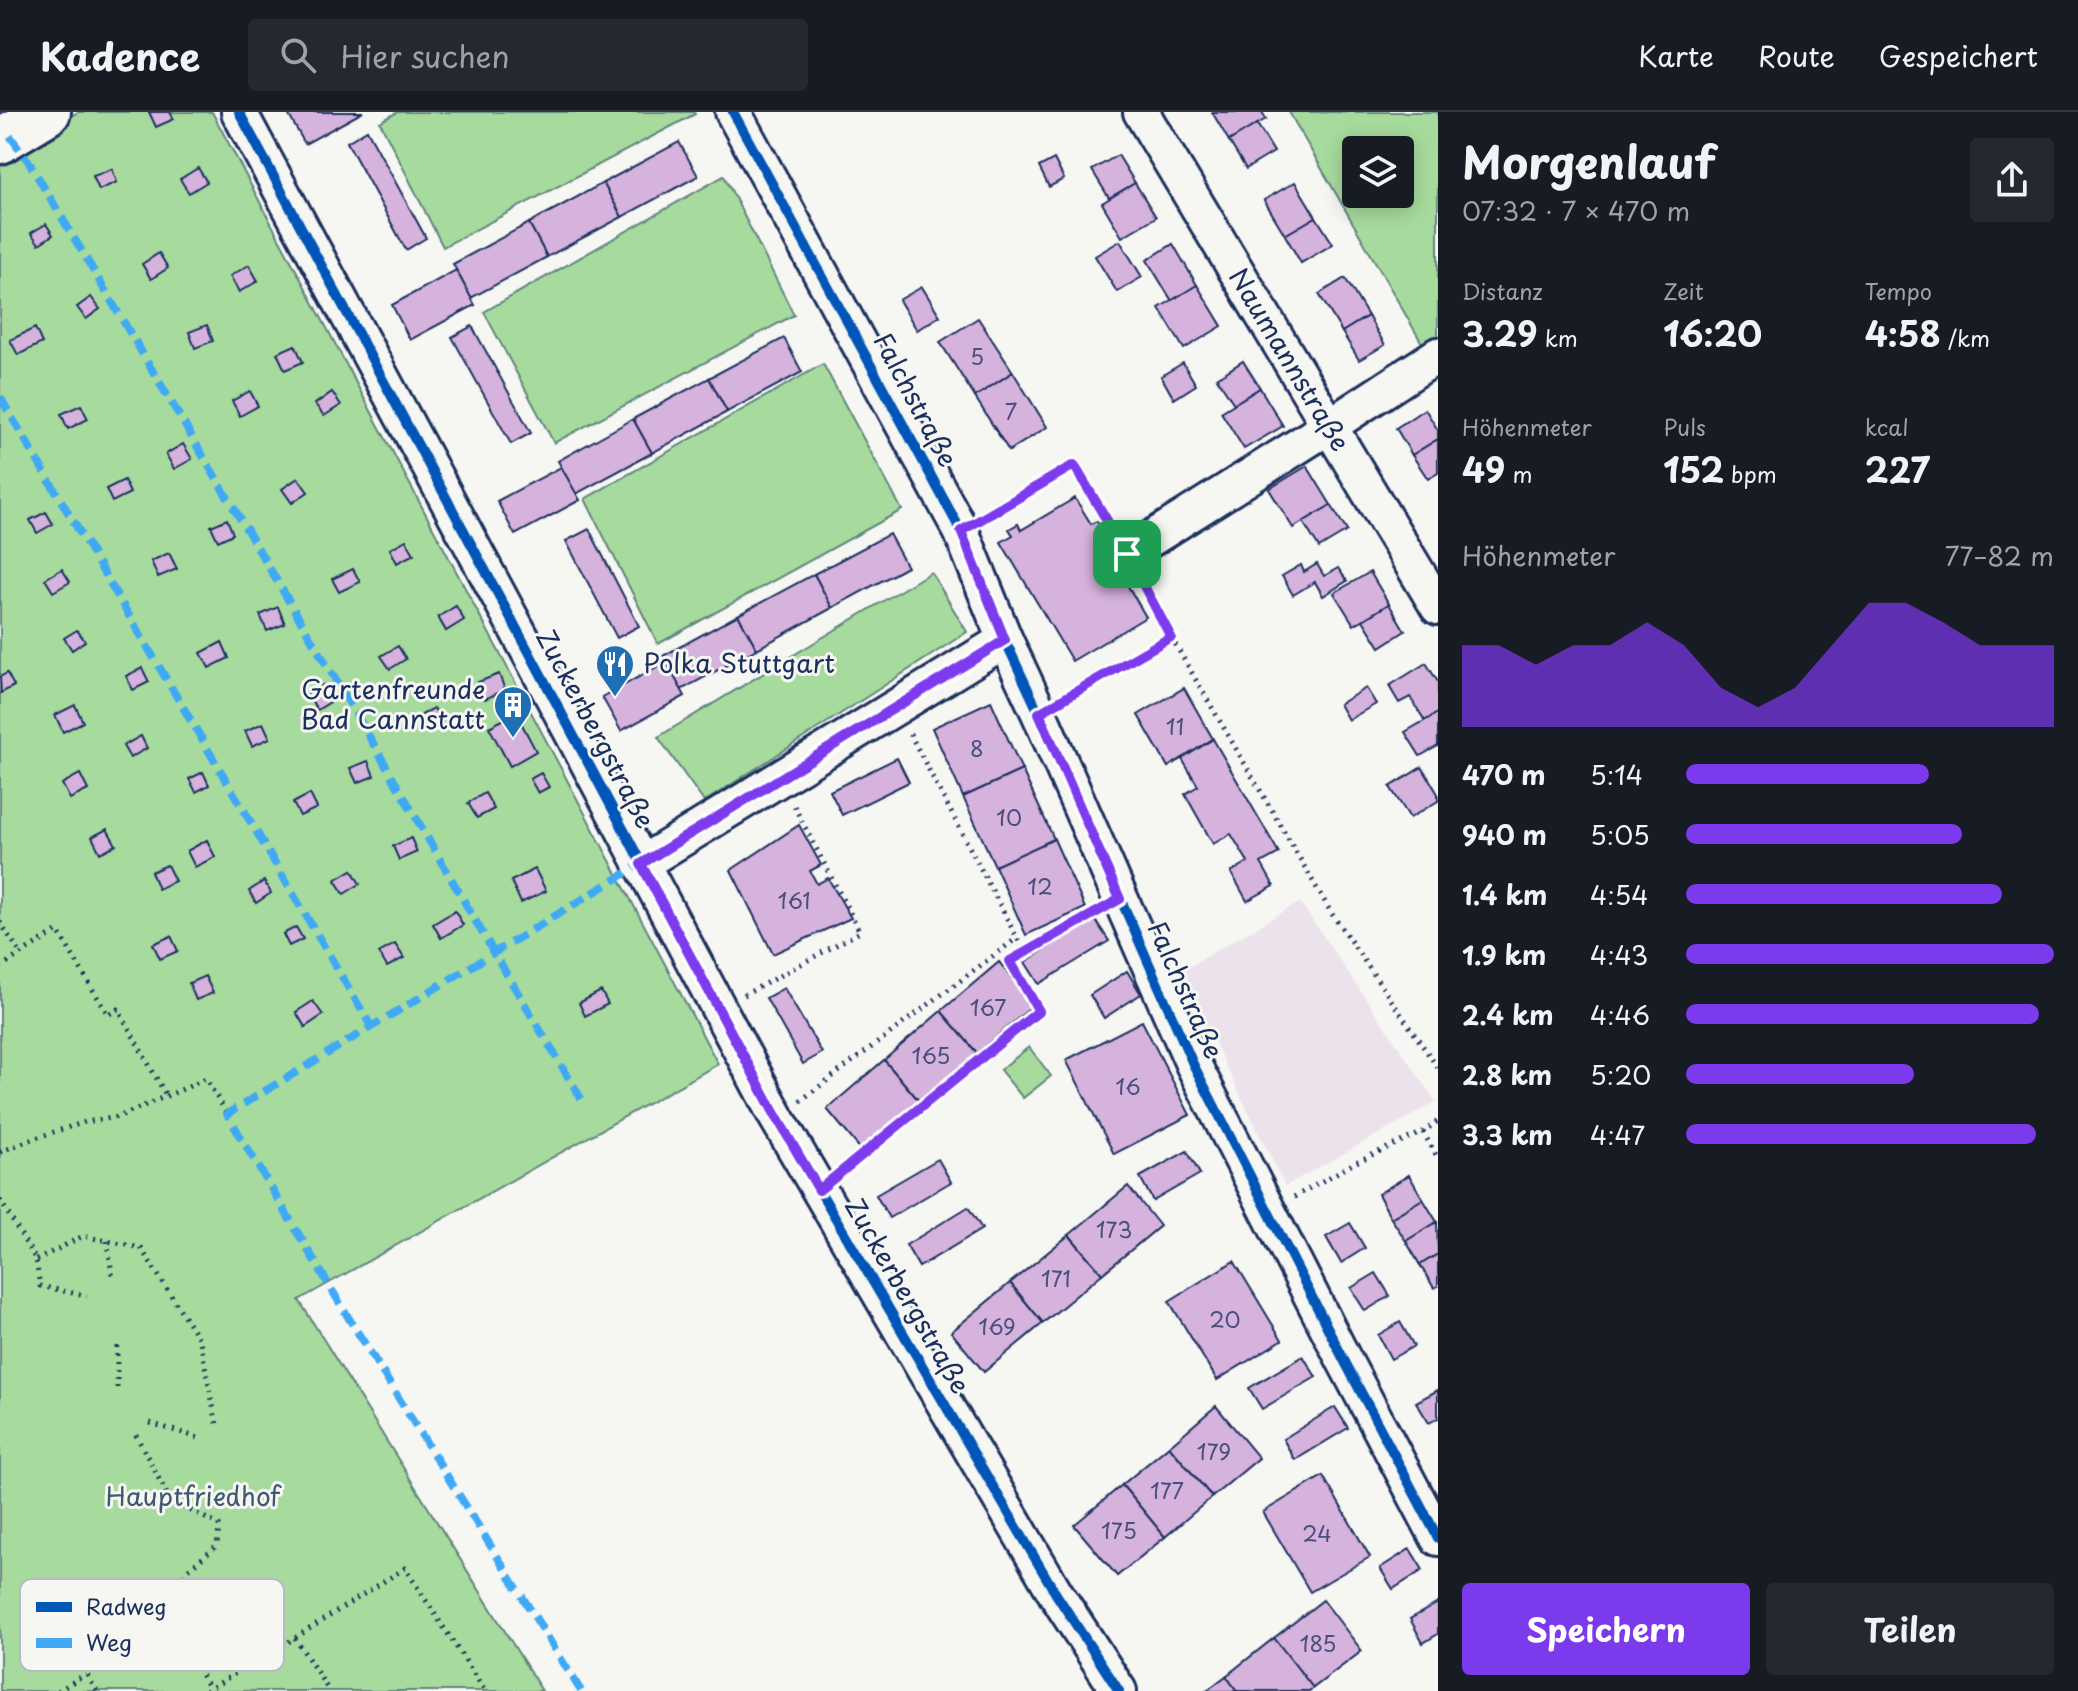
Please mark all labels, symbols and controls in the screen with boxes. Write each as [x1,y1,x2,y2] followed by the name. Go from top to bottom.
[248,19,808,91] search box
[40,27,200,84] text: Kadence
[276,33,320,77] icon: search
[340,33,510,78] text: Hier suchen
[1638,34,1714,77] text: Karte
[1758,34,1835,77] text: Route
[1879,34,2038,77] text: Gespeichert
[1462,128,1716,194] text: Morgenlauf
[1342,136,1414,208] map controls
[1342,136,1414,208] button: layers
[1970,138,2054,222] button: share
[1462,191,1690,230] text: 07:32 · 7 × 470 m
[1220,260,1360,458] street label: Naumannstraße
[1462,274,1543,307] text: Distanz
[1663,274,1704,307] text: Zeit
[1865,274,1932,307] text: Tempo
[1462,307,1537,359] text: 3.29
[1663,307,1762,359] text: 16:20
[1865,307,1941,359] text: 4:58
[1537,321,1578,354] text: km
[1941,321,1990,354] text: /km
[865,325,968,473] street label: Falchstraße
[970,339,984,372] house number: 5
[1005,394,1017,427] house number: 7
[1462,410,1592,443] text: Höhenmeter
[1663,410,1706,443] text: Puls
[1865,410,1909,443] text: kcal
[1462,443,1505,495] text: 49
[1663,443,1724,495] text: 152
[1865,443,1930,495] text: 227
[1505,457,1533,490] text: m
[1724,457,1777,490] text: bpm
[1093,520,1161,588] pin
[1105,532,1149,576] icon: arrive
[1462,536,1615,575] text: Höhenmeter
[1945,536,2054,575] text: 77–82 m
[527,622,665,835] street label: Zuckerbergstraße
[594,643,636,698] restaurant icon: Polka Stuttgart
[643,643,835,682] place label: Polka Stuttgart
[301,669,485,738] place label: Gartenfreunde Bad Cannstatt
[492,684,534,739] building icon: Gartenfreunde Bad Cannstatt
[1166,709,1184,742] house number: 11
[970,731,984,764] house number: 8
[1462,755,1545,794] text: 470 m
[1590,755,1643,794] text: 5:14
[996,800,1022,833] house number: 10
[1462,815,1547,854] text: 940 m
[1590,815,1650,854] text: 5:05
[1027,869,1053,902] house number: 12
[1462,875,1547,914] text: 1.4 km
[1590,875,1649,914] text: 4:54
[778,883,810,916] house number: 161
[1139,914,1234,1065] street label: Falchstraße
[1462,935,1546,974] text: 1.9 km
[1590,935,1648,974] text: 4:43
[970,990,1006,1023] house number: 167
[1462,995,1554,1034] text: 2.4 km
[1590,995,1650,1034] text: 4:46
[912,1038,950,1071] house number: 165
[1462,1055,1552,1094] text: 2.8 km
[1590,1055,1651,1094] text: 5:20
[1115,1069,1141,1102] house number: 16
[1462,1115,1553,1154] text: 3.3 km
[1590,1115,1645,1154] text: 4:47
[836,1190,980,1401] street label: Zuckerbergstraße
[1096,1212,1132,1245] house number: 173
[1041,1261,1071,1294] house number: 171
[1209,1302,1241,1335] house number: 20
[978,1309,1016,1342] house number: 169
[1197,1434,1231,1467] house number: 179
[1150,1473,1184,1506] house number: 177
[106,1476,282,1515] park label: Hauptfriedhof
[1101,1513,1137,1546] house number: 175
[1302,1516,1332,1549] house number: 24
[20,1579,284,1671] legend
[1462,1583,1750,1675] button: Speichern
[1766,1583,2054,1675] button: Teilen
[86,1589,167,1622] text: Radweg
[86,1625,132,1658] text: Weg
[1300,1626,1336,1659] house number: 185

